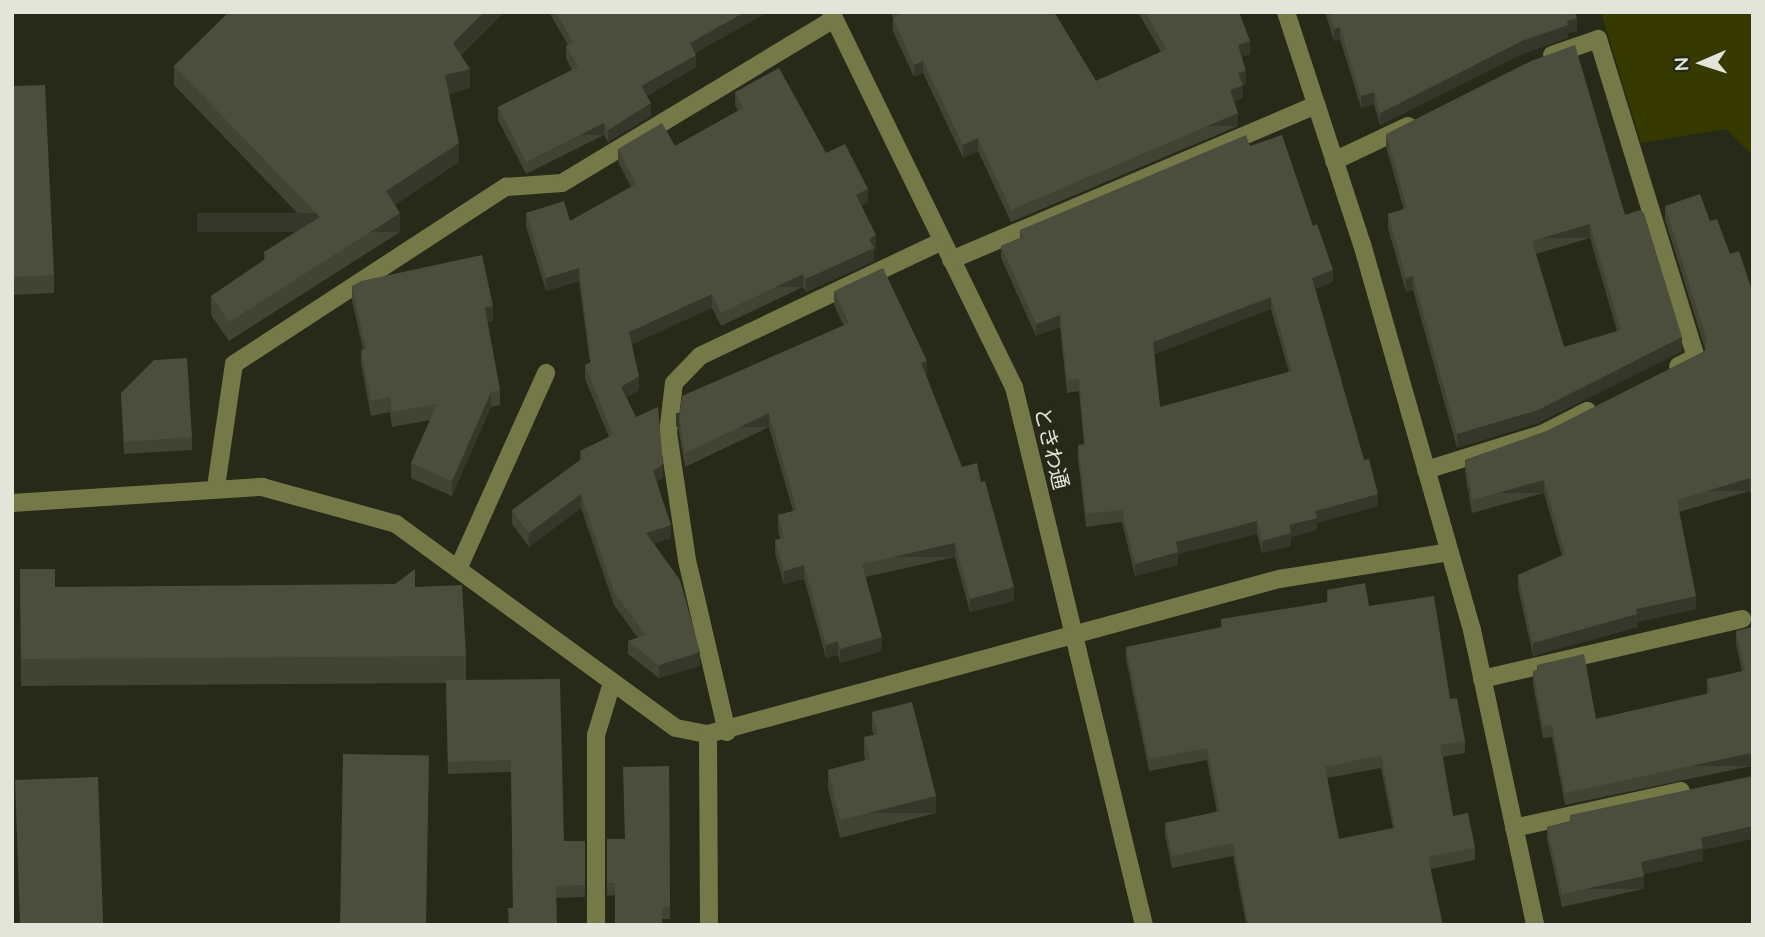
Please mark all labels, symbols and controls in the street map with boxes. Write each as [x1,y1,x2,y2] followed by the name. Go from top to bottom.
[1667,28,1737,98] north arrow
[1669,56,1693,72] text: N
[1030,404,1074,492] street label: ときわ通

